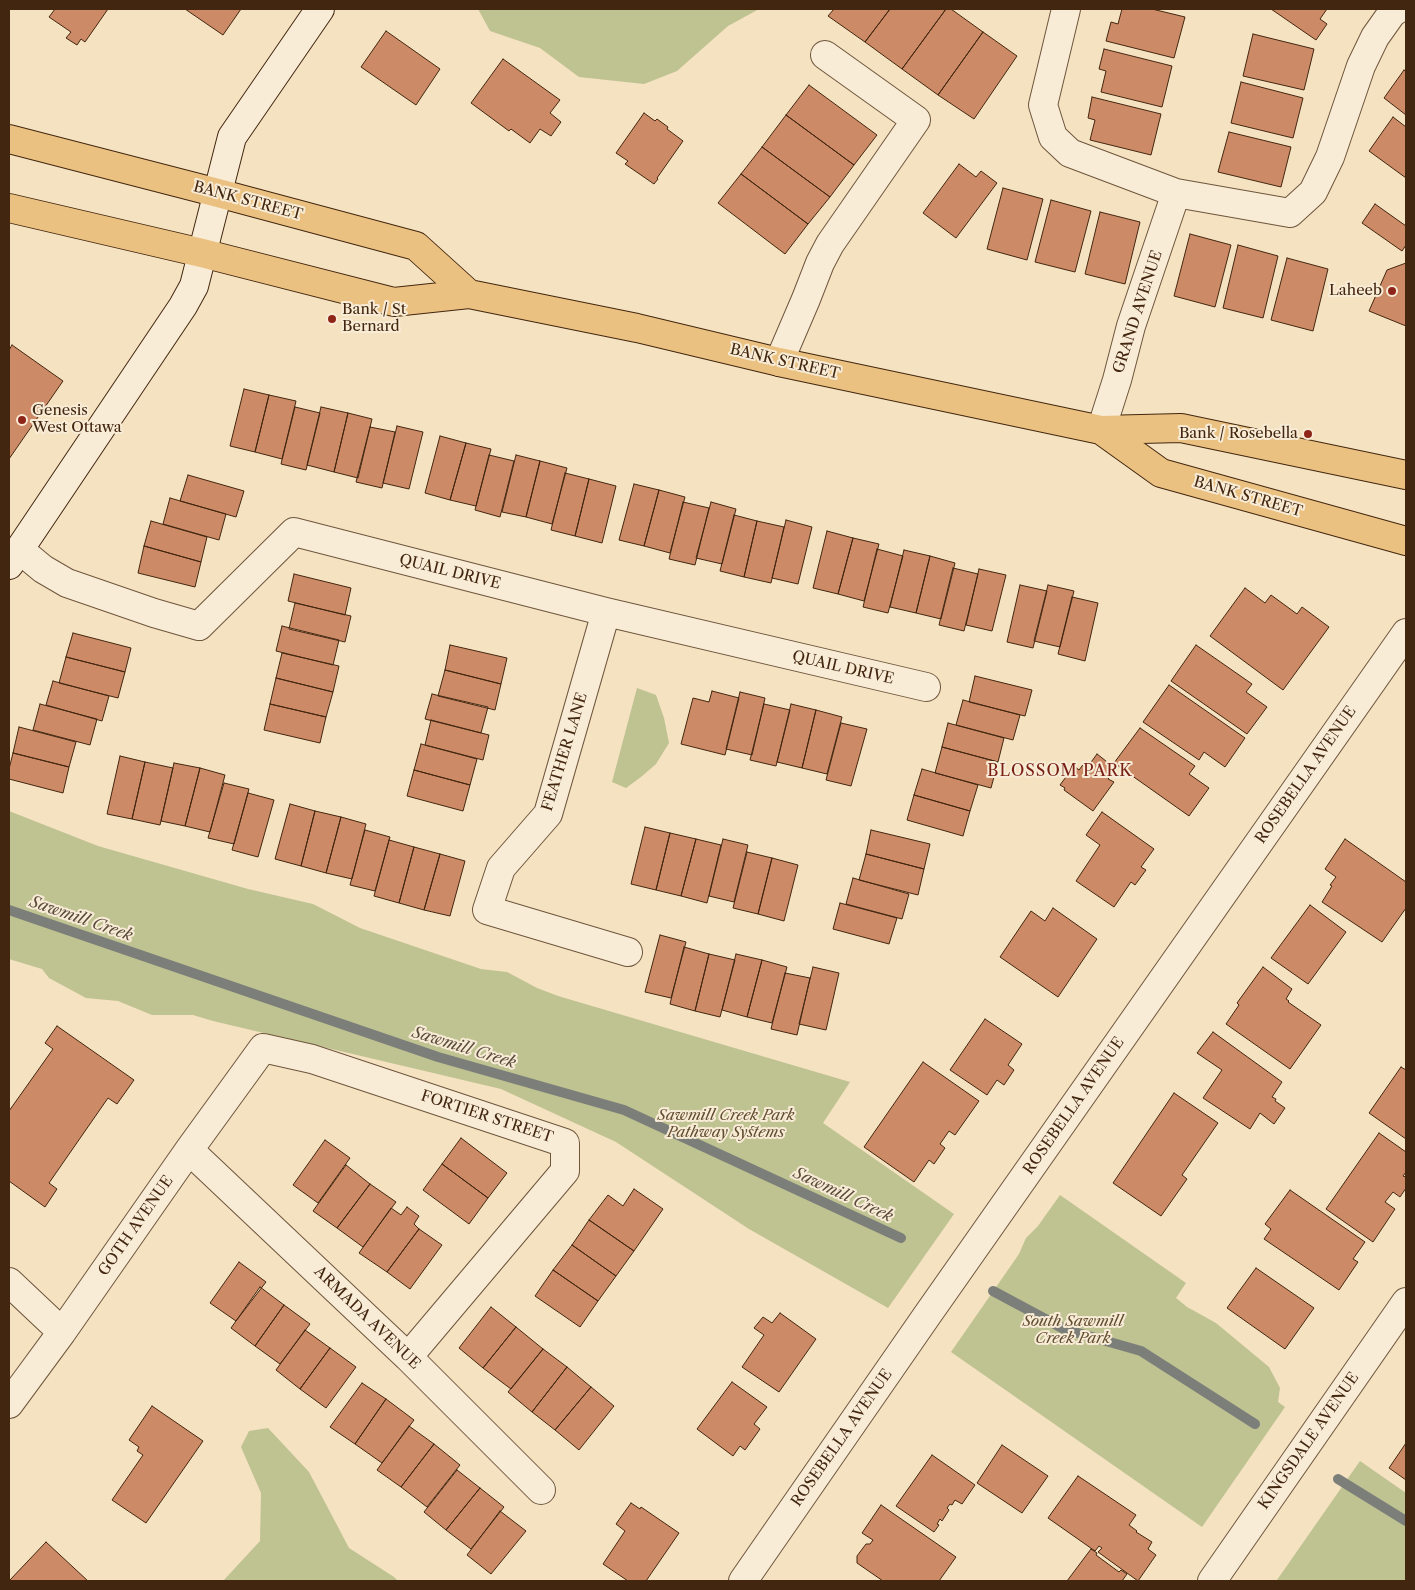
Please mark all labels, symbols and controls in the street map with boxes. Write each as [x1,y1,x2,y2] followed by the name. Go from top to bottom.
[191,178,305,224] street label: BANK STREET
[1110,248,1166,376] street label: GRAND AVENUE
[1329,282,1382,300] place label: Laheeb
[1386,285,1398,297] marker: Laheeb
[342,301,406,336] place label: Bank / St Bernard
[326,313,338,325] marker: Bank / St Bernard
[728,341,842,383] street label: BANK STREET
[32,402,122,437] place label: Genesis West Ottawa
[16,414,28,426] marker: Genesis West Ottawa
[1179,425,1298,443] place label: Bank / Rosebella
[1302,428,1314,440] marker: Bank / Rosebella
[1191,473,1305,521] street label: BANK STREET
[397,551,503,593] street label: QUAIL DRIVE
[790,648,896,688] street label: QUAIL DRIVE
[538,691,592,813] street label: FEATHER LANE
[1252,703,1360,847] street label: ROSEBELLA AVENUE
[986,761,1134,781] district label: BLOSSOM PARK
[27,892,135,946] water label: Sawmill Creek
[410,1023,518,1073] water label: Sawmill Creek
[1020,1034,1128,1178] street label: ROSEBELLA AVENUE
[419,1087,555,1147] street label: FORTIER STREET
[657,1107,795,1142] park label: Sawmill Creek Park Pathway Systems
[790,1164,896,1226] water label: Sawmill Creek
[95,1173,177,1279] street label: GOTH AVENUE
[310,1263,424,1373] street label: ARMADA AVENUE
[1023,1313,1123,1348] park label: South Sawmill Creek Park
[788,1366,896,1510] street label: ROSEBELLA AVENUE
[1255,1369,1363,1513] street label: KINGSDALE AVENUE

